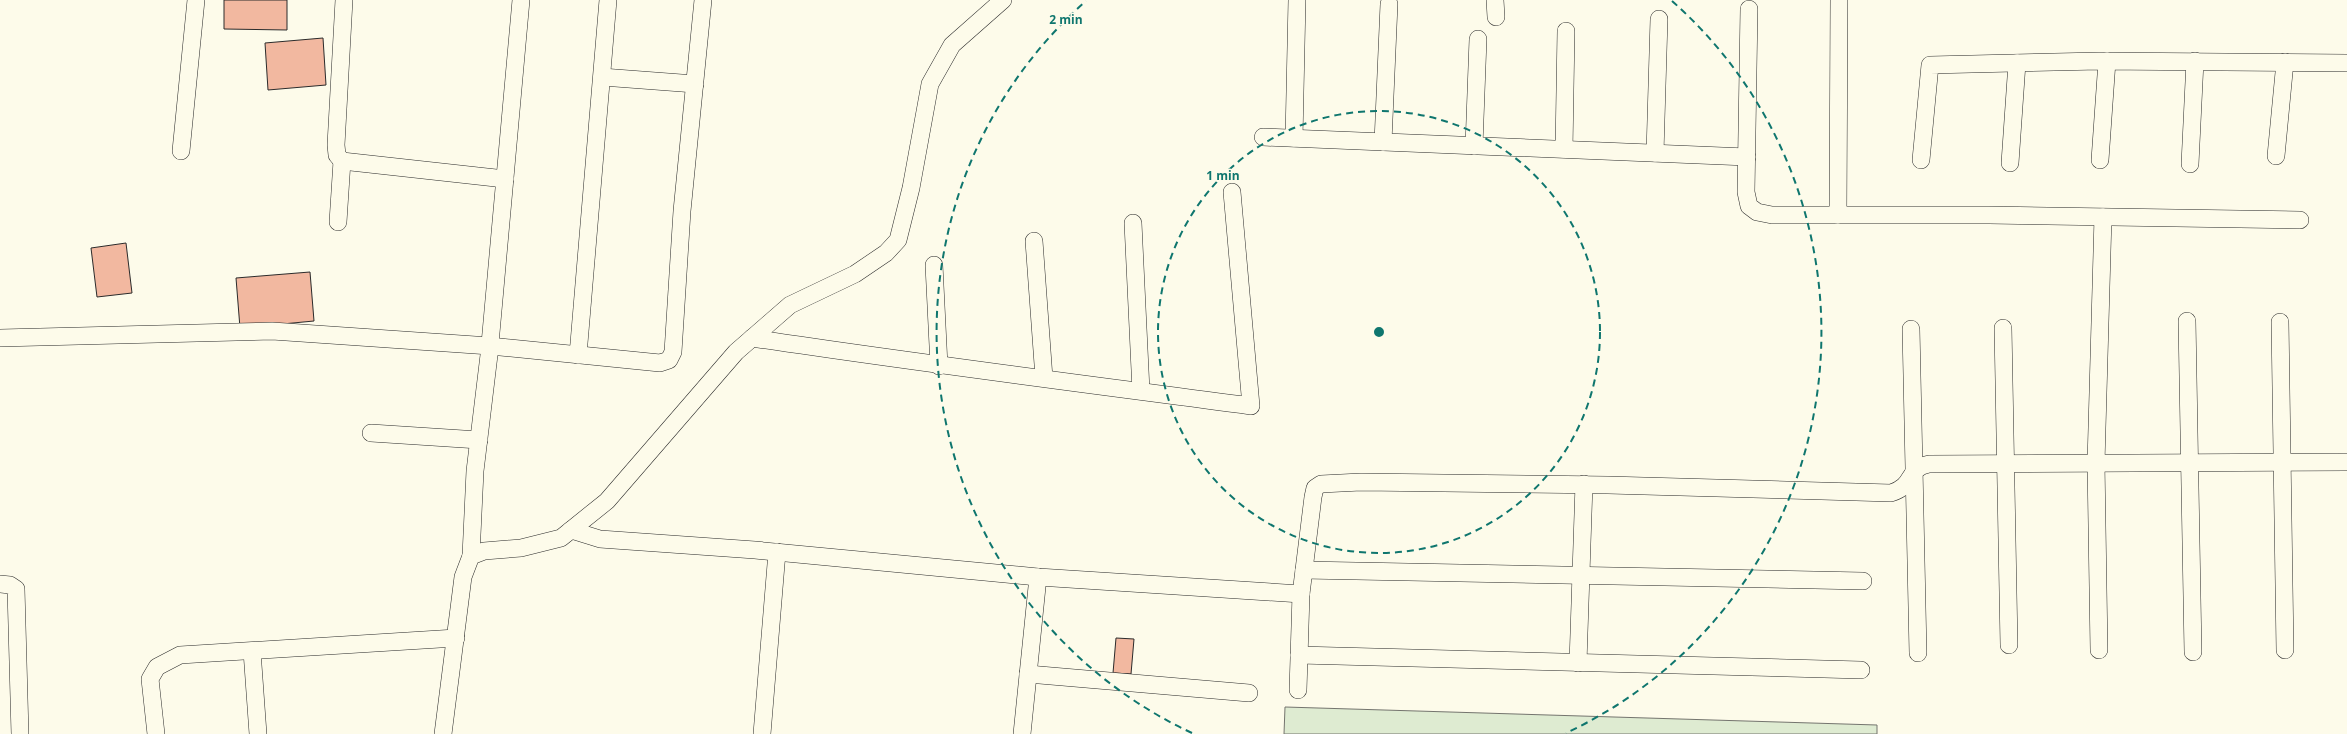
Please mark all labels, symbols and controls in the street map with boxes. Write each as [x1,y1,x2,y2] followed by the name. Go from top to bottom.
[1049,11,1083,28] text: 2 min
[1206,167,1240,184] text: 1 min
[1372,325,1386,339] centre of rings

